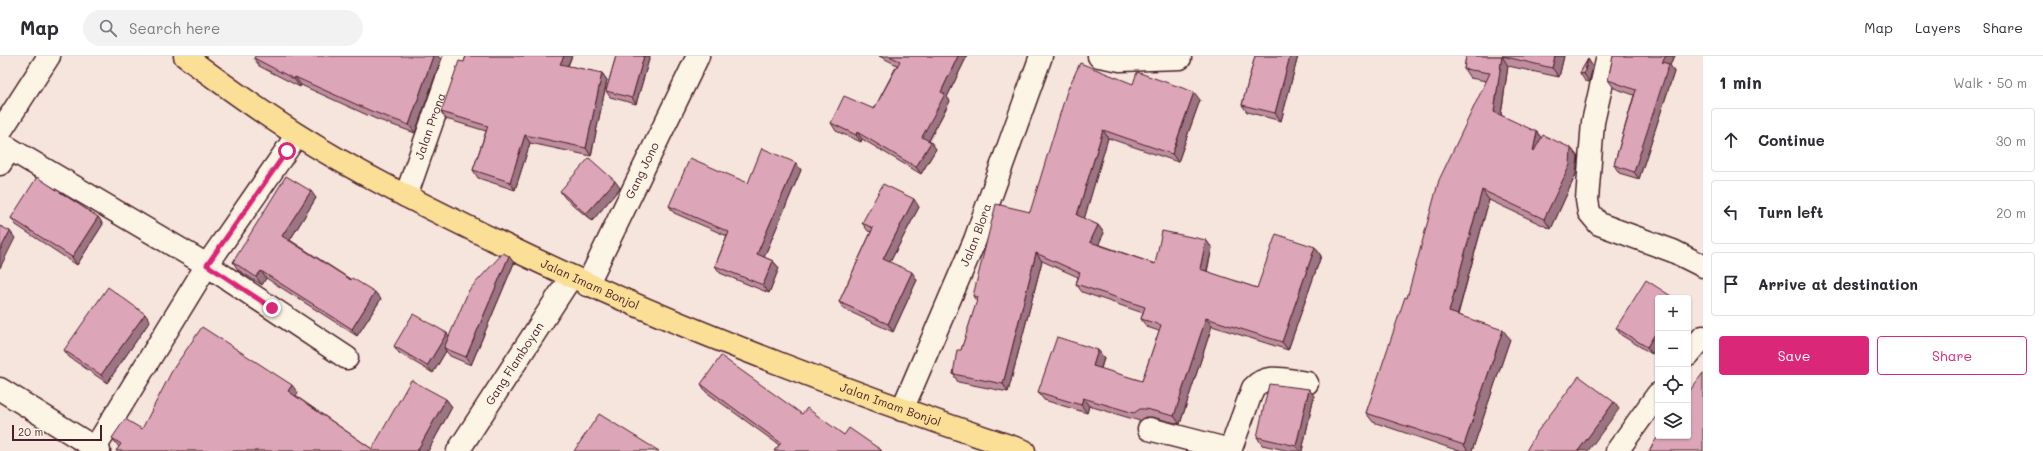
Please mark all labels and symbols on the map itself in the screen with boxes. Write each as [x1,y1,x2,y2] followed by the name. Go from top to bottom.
[410,90,449,161] street label: Jalan Prona
[621,139,662,201] street label: Gang Jono
[278,142,296,160] route start
[956,201,994,269] street label: Jalan Blora
[538,254,642,313] street label: Jalan Imam Bonjol
[263,299,281,317] route end
[481,319,547,408] street label: Gang Flamboyan
[838,378,943,429] street label: Jalan Imam Bonjol
[12,423,102,442] scale bar

